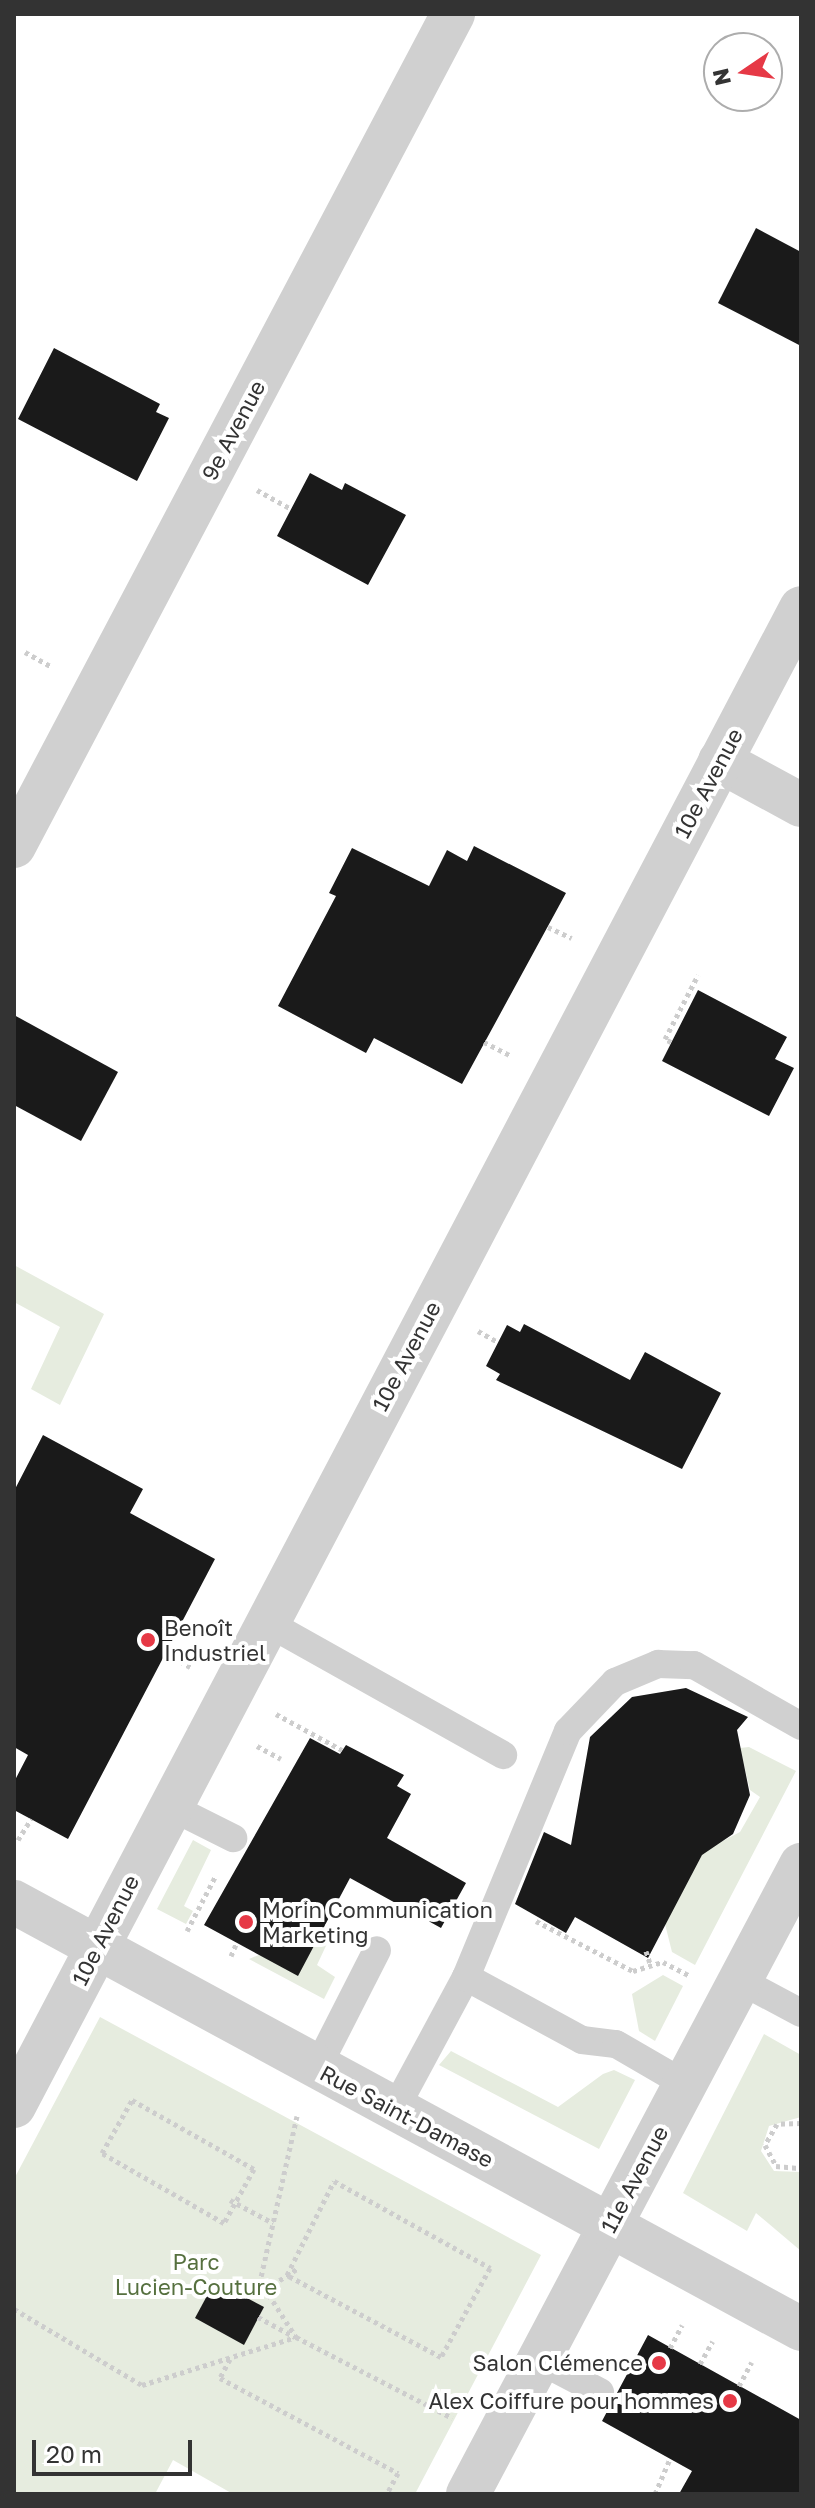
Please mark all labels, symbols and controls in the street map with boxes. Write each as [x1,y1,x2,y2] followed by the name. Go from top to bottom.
[703,32,783,112] north arrow
[706,66,736,88] text: N
[196,376,270,484] street label: 9e Avenue
[668,724,748,842] street label: 10e Avenue
[366,1297,446,1415] street label: 10e Avenue
[164,1614,266,1666] place label: Benoît Industriel
[139,1631,157,1649] marker: Benoît Industriel
[66,1870,144,1990] street label: 10e Avenue
[262,1896,493,1948] place label: Morin Communication Marketing
[237,1913,255,1931] marker: Morin Communication Marketing
[316,2059,498,2173] street label: Rue Saint-Damase
[595,2121,673,2237] street label: 11e Avenue
[115,2248,277,2300] park label: Parc Lucien-Couture
[472,2350,643,2376] place label: Salon Clémence
[650,2354,668,2372] marker: Salon Clémence
[428,2388,714,2414] place label: Alex Coiffure pour hommes
[721,2392,739,2410] marker: Alex Coiffure pour hommes
[36,2424,196,2474] scale bar
[46,2439,102,2468] text: 20 m

